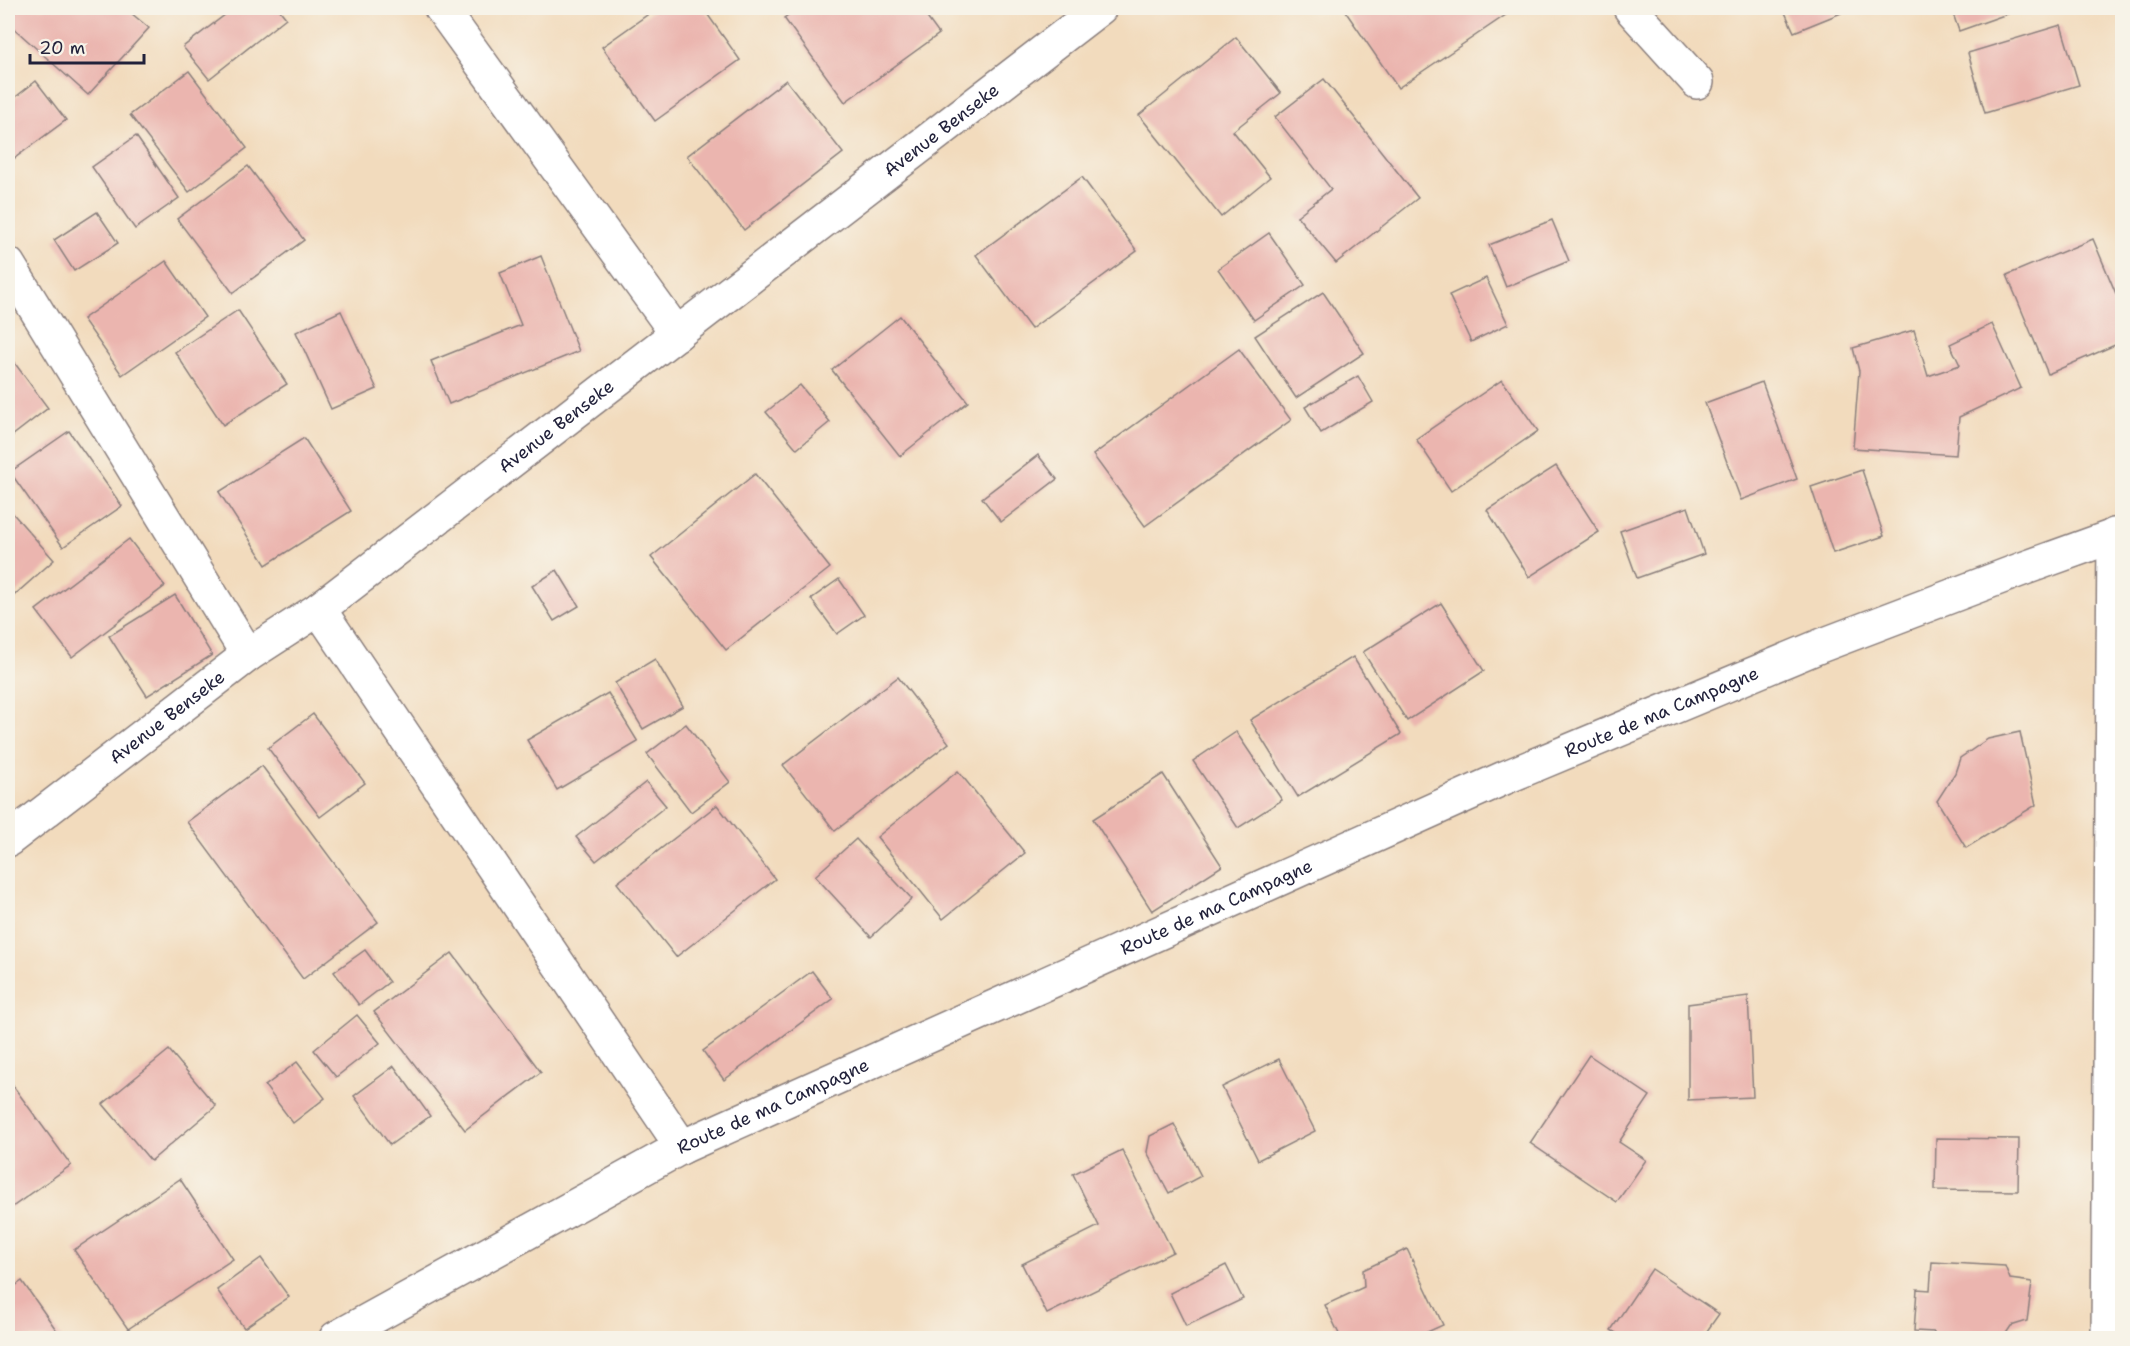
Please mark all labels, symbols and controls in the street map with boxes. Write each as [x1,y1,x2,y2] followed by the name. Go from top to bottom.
[30,27,144,65] scale bar
[39,36,85,60] text: 20 m
[879,78,1004,182] street label: Avenue Benseke
[494,374,619,479] street label: Avenue Benseke
[1561,661,1762,763] street label: Route de ma Campagne
[105,665,230,769] street label: Avenue Benseke
[1117,854,1316,961] street label: Route de ma Campagne
[673,1053,873,1160] street label: Route de ma Campagne

